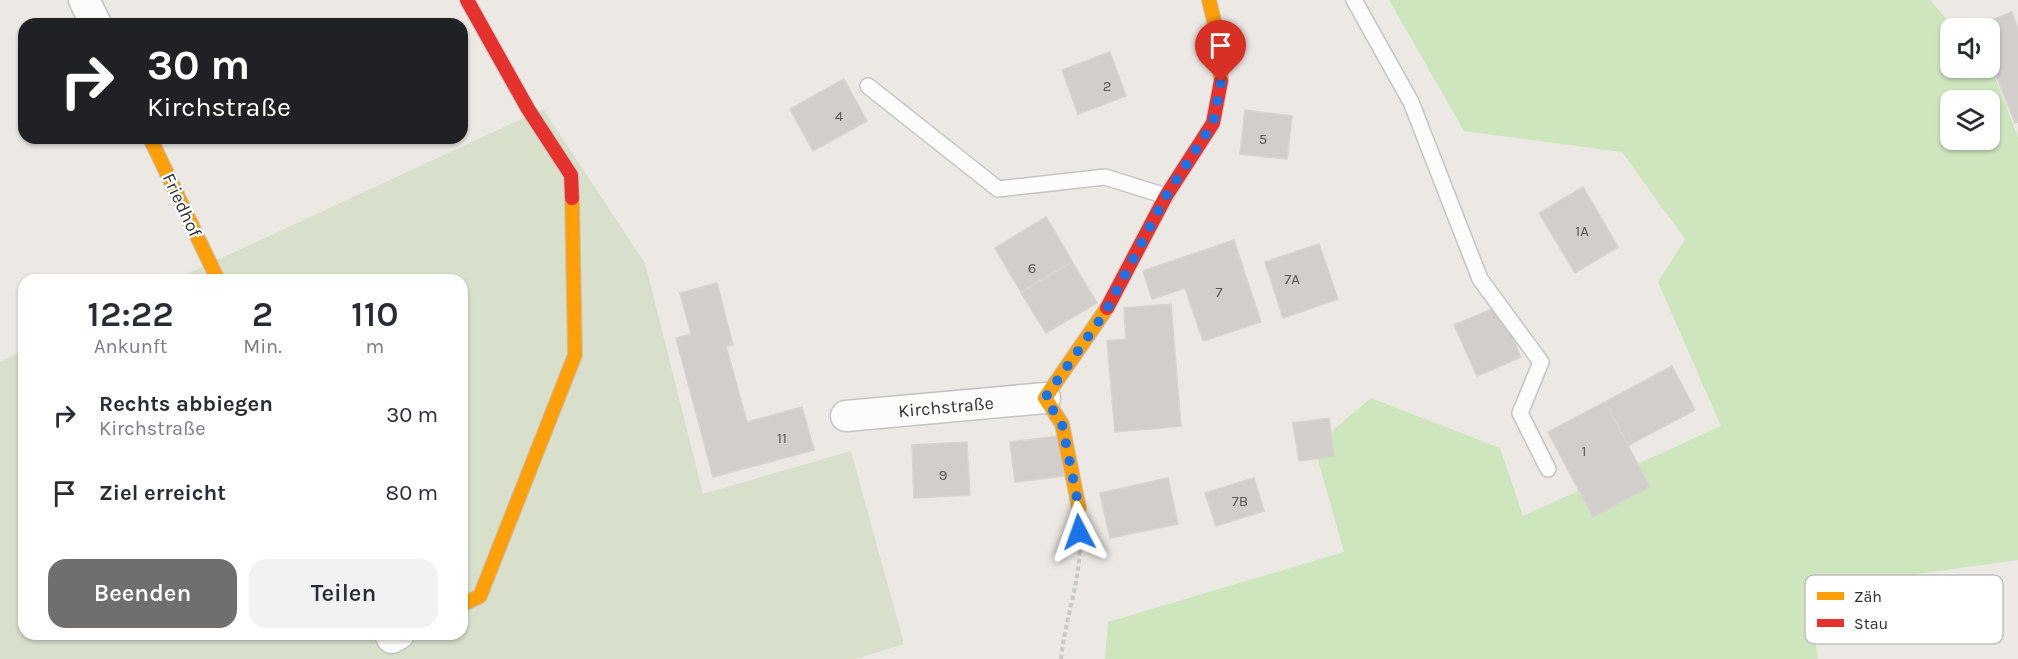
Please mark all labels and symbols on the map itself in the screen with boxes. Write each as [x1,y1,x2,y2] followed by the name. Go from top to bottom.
[1195,20,1246,82] pin
[1103,77,1111,95] house number: 2
[835,107,844,125] house number: 4
[1259,130,1267,148] house number: 5
[158,170,207,241] street label: Friedhof
[1575,222,1589,240] house number: 1A
[1028,259,1036,277] house number: 6
[1284,270,1300,288] house number: 7A
[1215,283,1223,301] house number: 7
[897,392,995,422] street label: Kirchstraße
[777,429,787,447] house number: 11
[1582,442,1586,460] house number: 1
[939,466,947,484] house number: 9
[1232,492,1248,510] house number: 7B
[1047,500,1111,564] position arrow
[1805,575,2003,644] legend
[1854,587,1882,606] text: Zäh
[1854,614,1888,633] text: Stau

